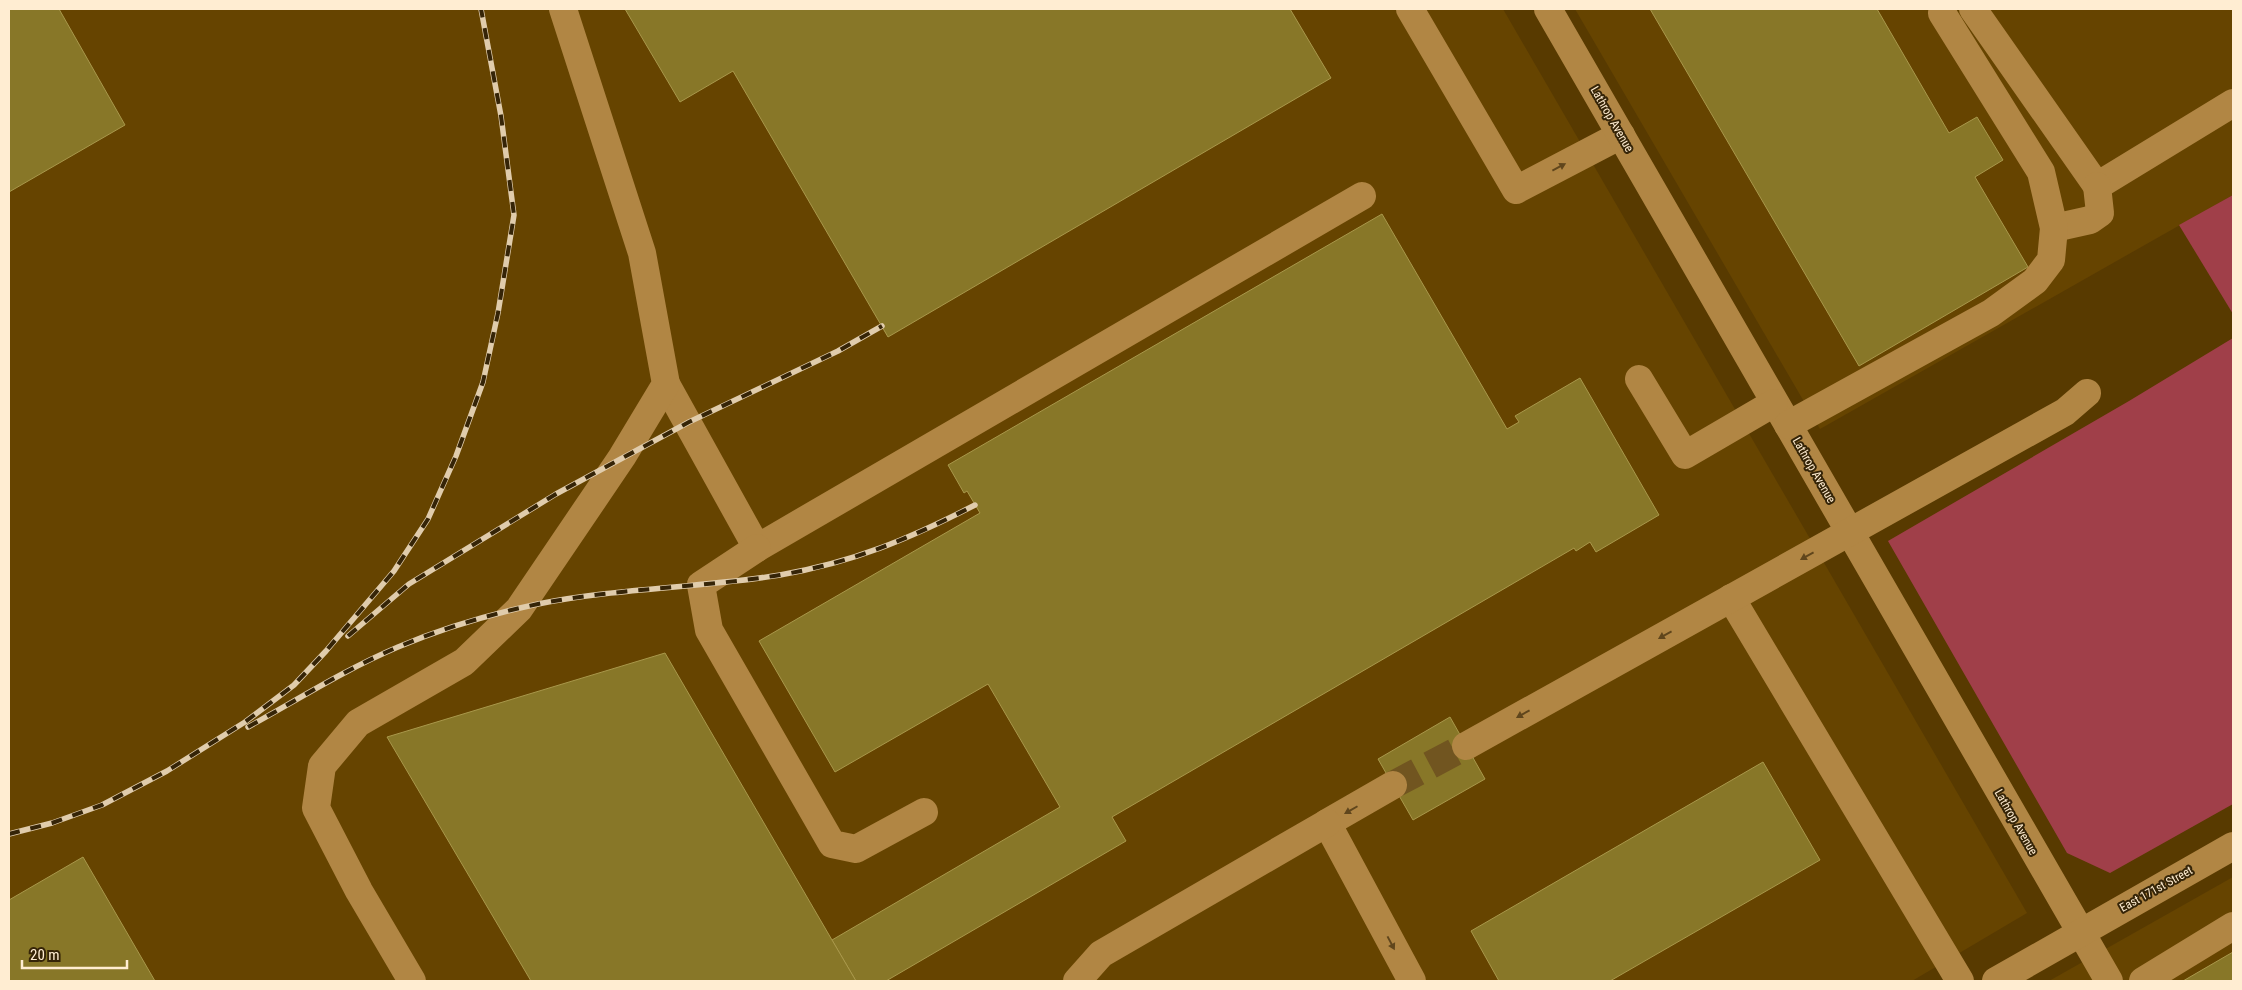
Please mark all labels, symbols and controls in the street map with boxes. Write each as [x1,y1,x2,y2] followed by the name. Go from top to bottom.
[1588,84,1637,155] street label: Lathrop Avenue
[1552,163,1566,171] one-way arrow
[1790,435,1839,506] street label: Lathrop Avenue
[1800,551,1813,560] one-way arrow
[1657,631,1672,639] one-way arrow
[1515,710,1530,718] one-way arrow
[1992,787,2041,858] street label: Lathrop Avenue
[1344,805,1358,814] one-way arrow
[2117,863,2195,915] street label: East 171st Street
[1387,935,1395,950] one-way arrow
[22,938,128,970] scale bar
[30,946,60,964] text: 20 m

